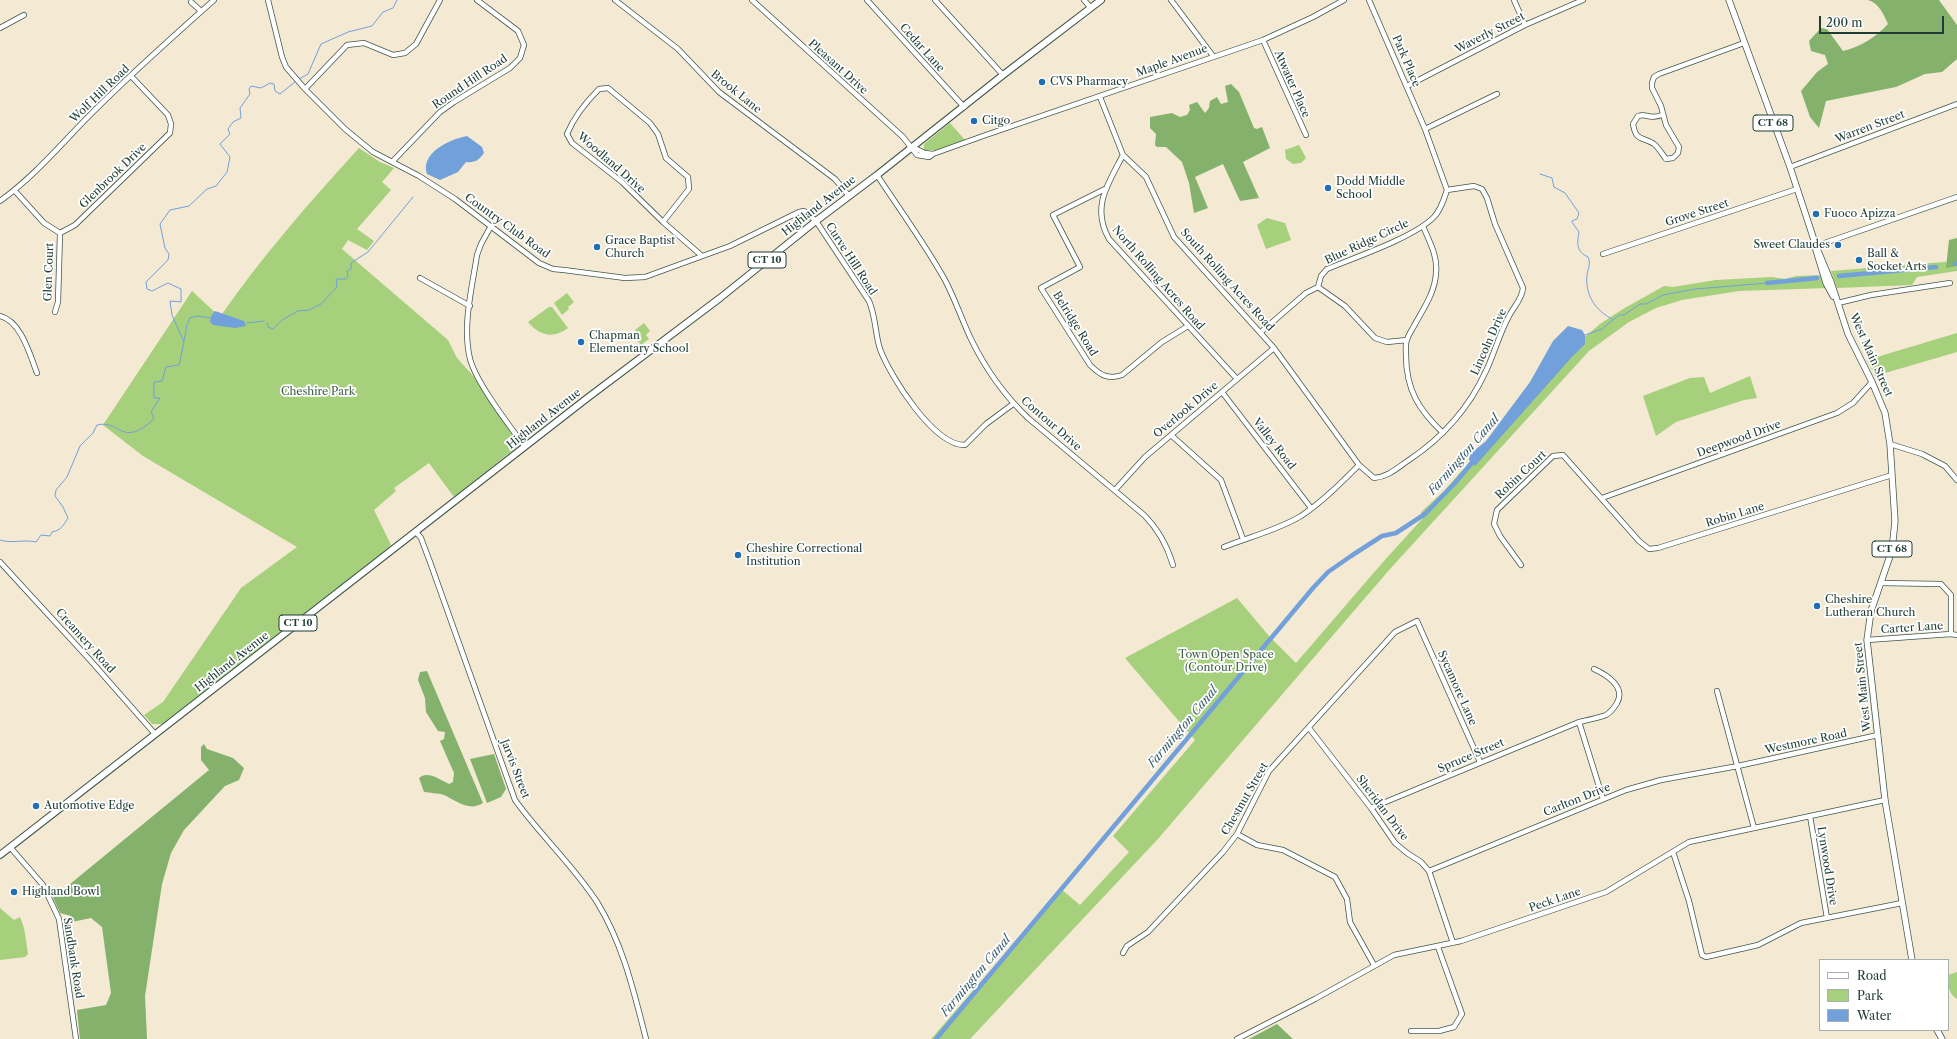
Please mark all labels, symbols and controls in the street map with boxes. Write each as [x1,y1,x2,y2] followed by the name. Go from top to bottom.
[1821,8,1946,34] scale bar
[1453,10,1527,56] street label: Waverly Street
[1826,15,1863,30] text: 200 m
[897,21,947,75] street label: Cedar Lane
[1389,33,1423,89] street label: Park Place
[806,37,870,97] street label: Pleasant Drive
[1134,42,1210,80] street label: Maple Avenue
[1271,48,1313,120] street label: Atwater Place
[430,52,510,112] street label: Round Hill Road
[68,62,132,126] street label: Wolf Hill Road
[708,68,764,116] street label: Brook Lane
[1050,75,1128,89] place label: CVS Pharmacy
[1037,77,1047,87] marker: CVS Pharmacy
[1833,108,1907,146] street label: Warren Street
[982,114,1010,128] place label: Citgo
[1753,115,1793,131] road number: CT 68
[969,116,979,126] marker: Citgo
[574,130,648,196] street label: Woodland Drive
[77,141,149,211] street label: Glenbrook Drive
[779,173,859,239] street label: Highland Avenue
[1336,175,1405,201] place label: Dodd Middle School
[1323,183,1333,193] marker: Dodd Middle School
[462,191,552,261] street label: Country Club Road
[1664,197,1730,229] street label: Grove Street
[1824,207,1896,221] place label: Fuoco Apizza
[1811,209,1821,219] marker: Fuoco Apizza
[1323,217,1411,267] street label: Blue Ridge Circle
[823,220,879,298] street label: Curve Hill Road
[1109,223,1207,333] street label: North Rolling Acres Road
[1177,226,1277,334] street label: South Rolling Acres Road
[605,234,675,260] place label: Grace Baptist Church
[1754,238,1830,252] place label: Sweet Claudes
[1833,240,1843,250] marker: Sweet Claudes
[41,242,57,302] street label: Glen Court
[592,242,602,252] marker: Grace Baptist Church
[1867,247,1926,273] place label: Ball & Socket Arts
[748,252,786,268] road number: CT 10
[1854,255,1864,265] marker: Ball & Socket Arts
[1050,289,1100,359] street label: Belridge Road
[1468,307,1510,377] street label: Lincoln Drive
[1847,311,1895,399] street label: West Main Street
[589,329,689,355] place label: Chapman Elementary School
[576,337,586,347] marker: Chapman Elementary School
[1151,379,1221,441] street label: Overlook Drive
[281,385,355,399] park label: Cheshire Park
[504,386,584,452] street label: Highland Avenue
[1018,394,1084,454] street label: Contour Drive
[1425,412,1503,498] water label: Farmington Canal
[1250,416,1298,472] street label: Valley Road
[1695,418,1783,460] street label: Deepwood Drive
[1493,448,1549,502] street label: Robin Court
[1704,500,1766,530] street label: Robin Lane
[1872,541,1912,557] road number: CT 68
[746,542,862,568] place label: Cheshire Correctional Institution
[733,550,743,560] marker: Cheshire Correctional Institution
[1825,593,1915,619] place label: Cheshire Lutheran Church
[1812,601,1822,611] marker: Cheshire Lutheran Church
[53,606,117,676] street label: Creamery Road
[279,615,317,631] road number: CT 10
[1880,619,1944,637] street label: Carter Lane
[192,629,272,695] street label: Highland Avenue
[1852,642,1874,732] street label: West Main Street
[1178,648,1274,674] park label: Town Open Space (Contour Drive)
[1435,649,1479,727] street label: Sycamore Lane
[1145,683,1221,771] water label: Farmington Canal
[1764,727,1848,757] street label: Westmore Road
[1436,736,1506,776] street label: Spruce Street
[498,738,532,800] street label: Jarvis Street
[1219,760,1271,838] street label: Chestnut Street
[1353,773,1411,843] street label: Sheridan Drive
[1542,781,1612,819] street label: Carlton Drive
[44,799,134,813] place label: Automotive Edge
[31,801,41,811] marker: Automotive Edge
[1814,826,1840,906] street label: Lynwood Drive
[22,885,99,899] place label: Highland Bowl
[1527,885,1583,915] street label: Peck Lane
[9,887,19,897] marker: Highland Bowl
[60,917,86,999] street label: Sandbank Road
[938,932,1014,1020] water label: Farmington Canal
[1819,959,1949,1031] legend
[1857,968,1887,983] text: Road
[1857,988,1883,1003] text: Park
[1857,1008,1891,1023] text: Water

